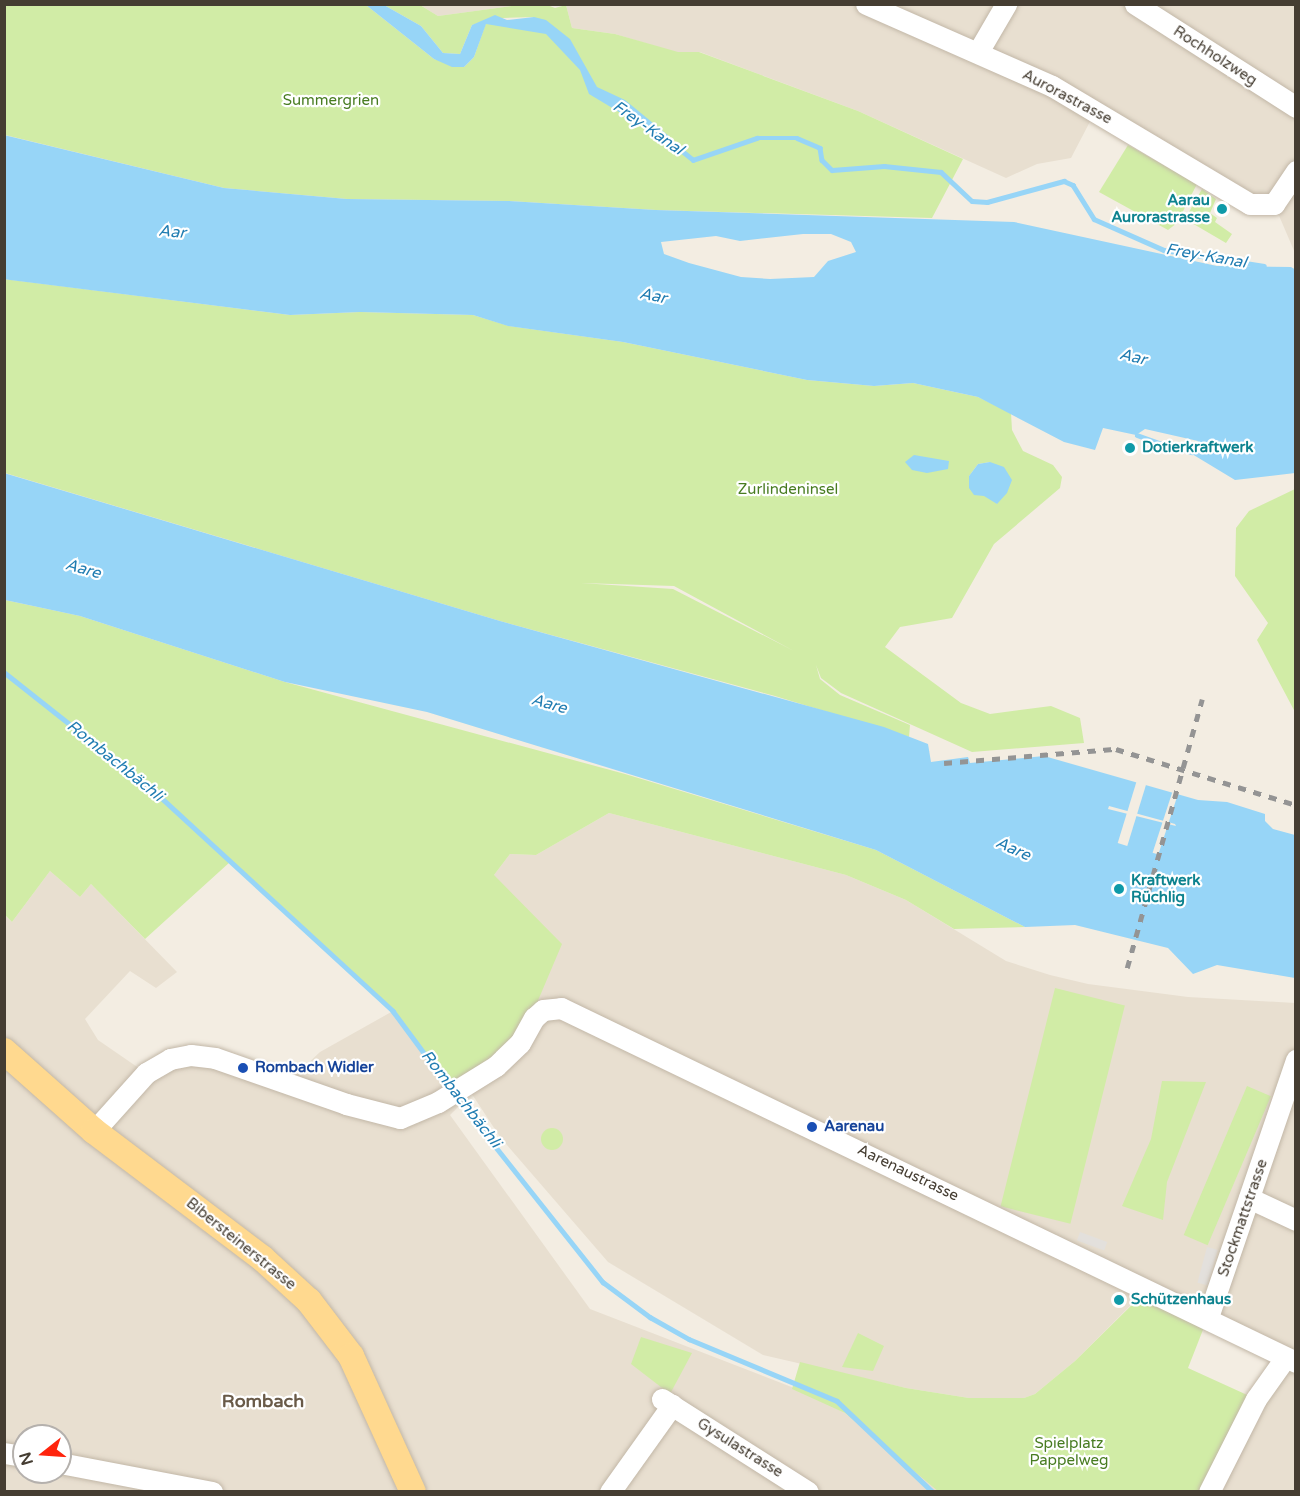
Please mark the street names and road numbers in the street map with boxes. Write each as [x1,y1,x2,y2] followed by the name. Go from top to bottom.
[1170,22,1260,90] street label: Rochholzweg
[1019,66,1115,128] street label: Aurorastrasse
[855,1141,961,1205] street label: Aarenaustrasse
[1214,1157,1272,1279] street label: Stockmattstrasse
[182,1194,300,1294] street label: Bibersteinerstrasse
[694,1414,786,1482] street label: Gysulastrasse

